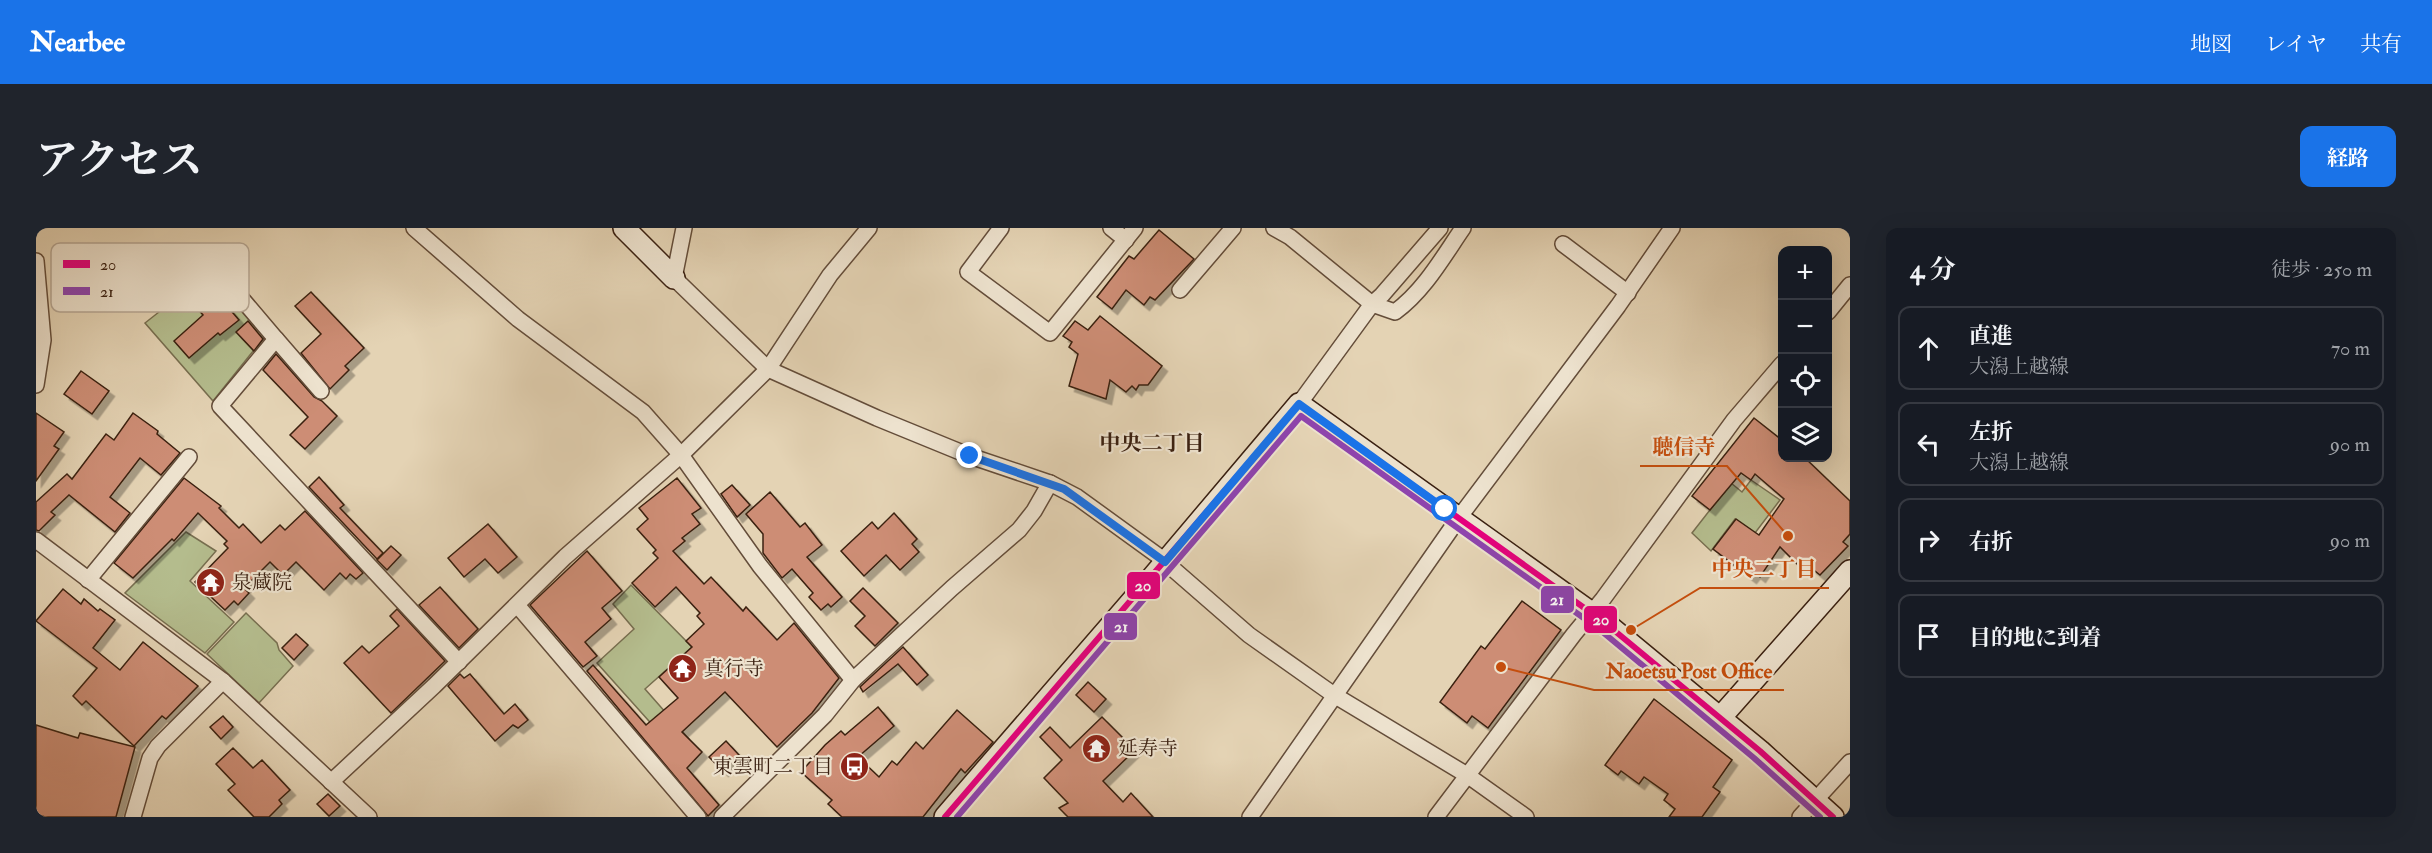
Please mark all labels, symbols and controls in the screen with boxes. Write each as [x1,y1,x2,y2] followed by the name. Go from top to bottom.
[30,25,125,60] text: Nearbee
[2190,31,2232,58] text: 地図
[2265,31,2327,58] text: レイヤ
[2360,31,2402,58] text: 共有
[2300,126,2396,187] button: 経路
[36,135,203,187] text: アクセス
[51,243,249,312] legend
[1778,246,1832,462] map controls
[1778,246,1832,300] button: +
[1910,254,1956,286] text: 4 分
[100,255,116,275] text: 20
[2271,257,2372,282] text: 徒歩 · 250 m
[100,282,114,302] text: 21
[1778,300,1832,354] button: −
[1969,322,2013,350] text: 直進
[1912,332,1945,365] icon: ahead
[2331,336,2370,361] text: 70 m
[1778,354,1832,408] button: locate
[1969,354,2069,379] text: 大潟上越線
[1778,408,1832,462] button: layers
[1969,418,2013,446] text: 左折
[1640,427,1727,466] callout: 聴信寺
[1912,428,1945,461] icon: left
[1100,430,1205,457] district label: 中央二丁目
[2330,432,2370,457] text: 90 m
[1653,434,1716,461] text: 聴信寺
[956,442,982,468] route end
[1969,450,2069,475] text: 大潟上越線
[1431,495,1457,521] route start
[1912,524,1945,557] icon: right
[1969,528,2013,556] text: 右折
[2330,528,2370,553] text: 90 m
[1700,549,1829,588] callout: 中央二丁目
[1712,556,1817,583] text: 中央二丁目
[195,566,227,598] temple icon: 泉蔵院
[232,570,292,595] place label: 泉蔵院
[1126,571,1161,600] line badge: 20
[1135,576,1151,596] text: 20
[1540,585,1575,614] line badge: 21
[1550,590,1564,610] text: 21
[1583,605,1618,634] line badge: 20
[1593,610,1609,630] text: 20
[1103,612,1138,641] line badge: 21
[1114,617,1128,637] text: 21
[1912,620,1945,653] icon: arrive
[1969,624,2101,652] text: 目的地に到着
[1594,651,1784,690] callout: Naoetsu Post Office
[667,652,699,684] temple icon: 真行寺
[704,656,764,681] place label: 真行寺
[1605,658,1773,685] text: Naoetsu Post Office
[1081,732,1113,764] temple icon: 延寿寺
[1118,736,1178,761] place label: 延寿寺
[838,750,870,782] bus stop icon: 東雲町二丁目
[713,754,833,779] place label: 東雲町二丁目

